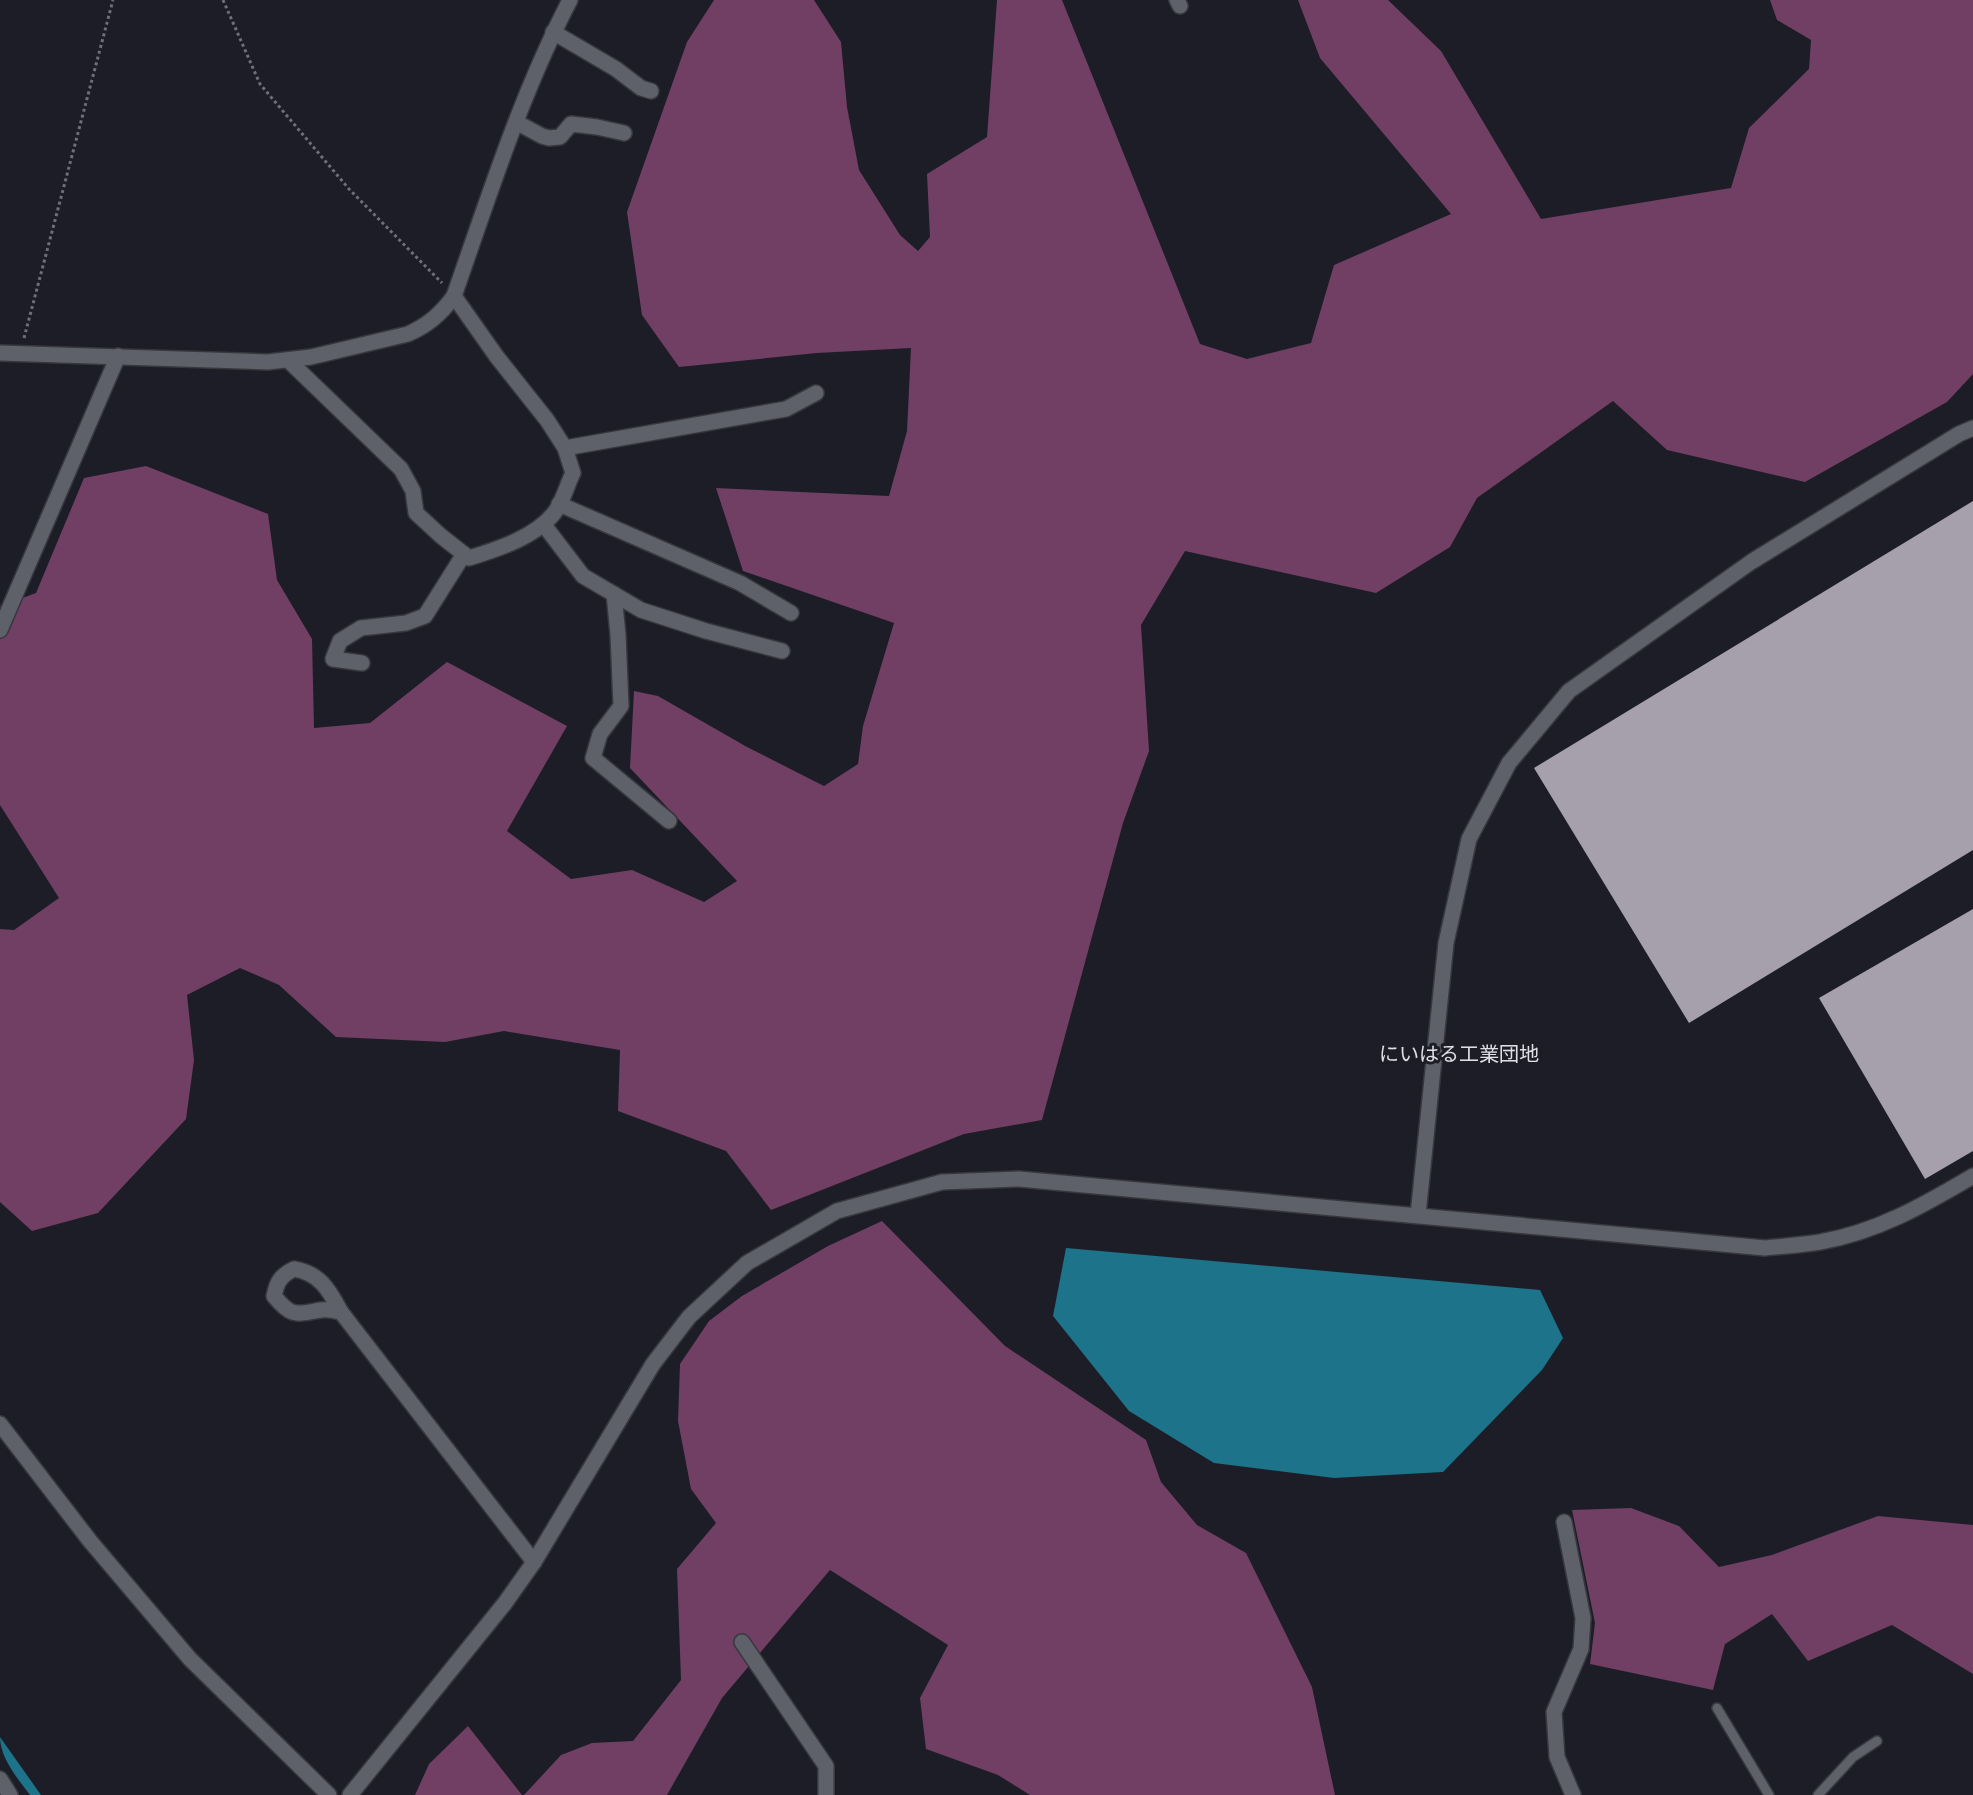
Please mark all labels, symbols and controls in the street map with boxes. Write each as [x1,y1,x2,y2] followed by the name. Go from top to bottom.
[1379,1043,1539,1066] district label: にいはる工業団地

